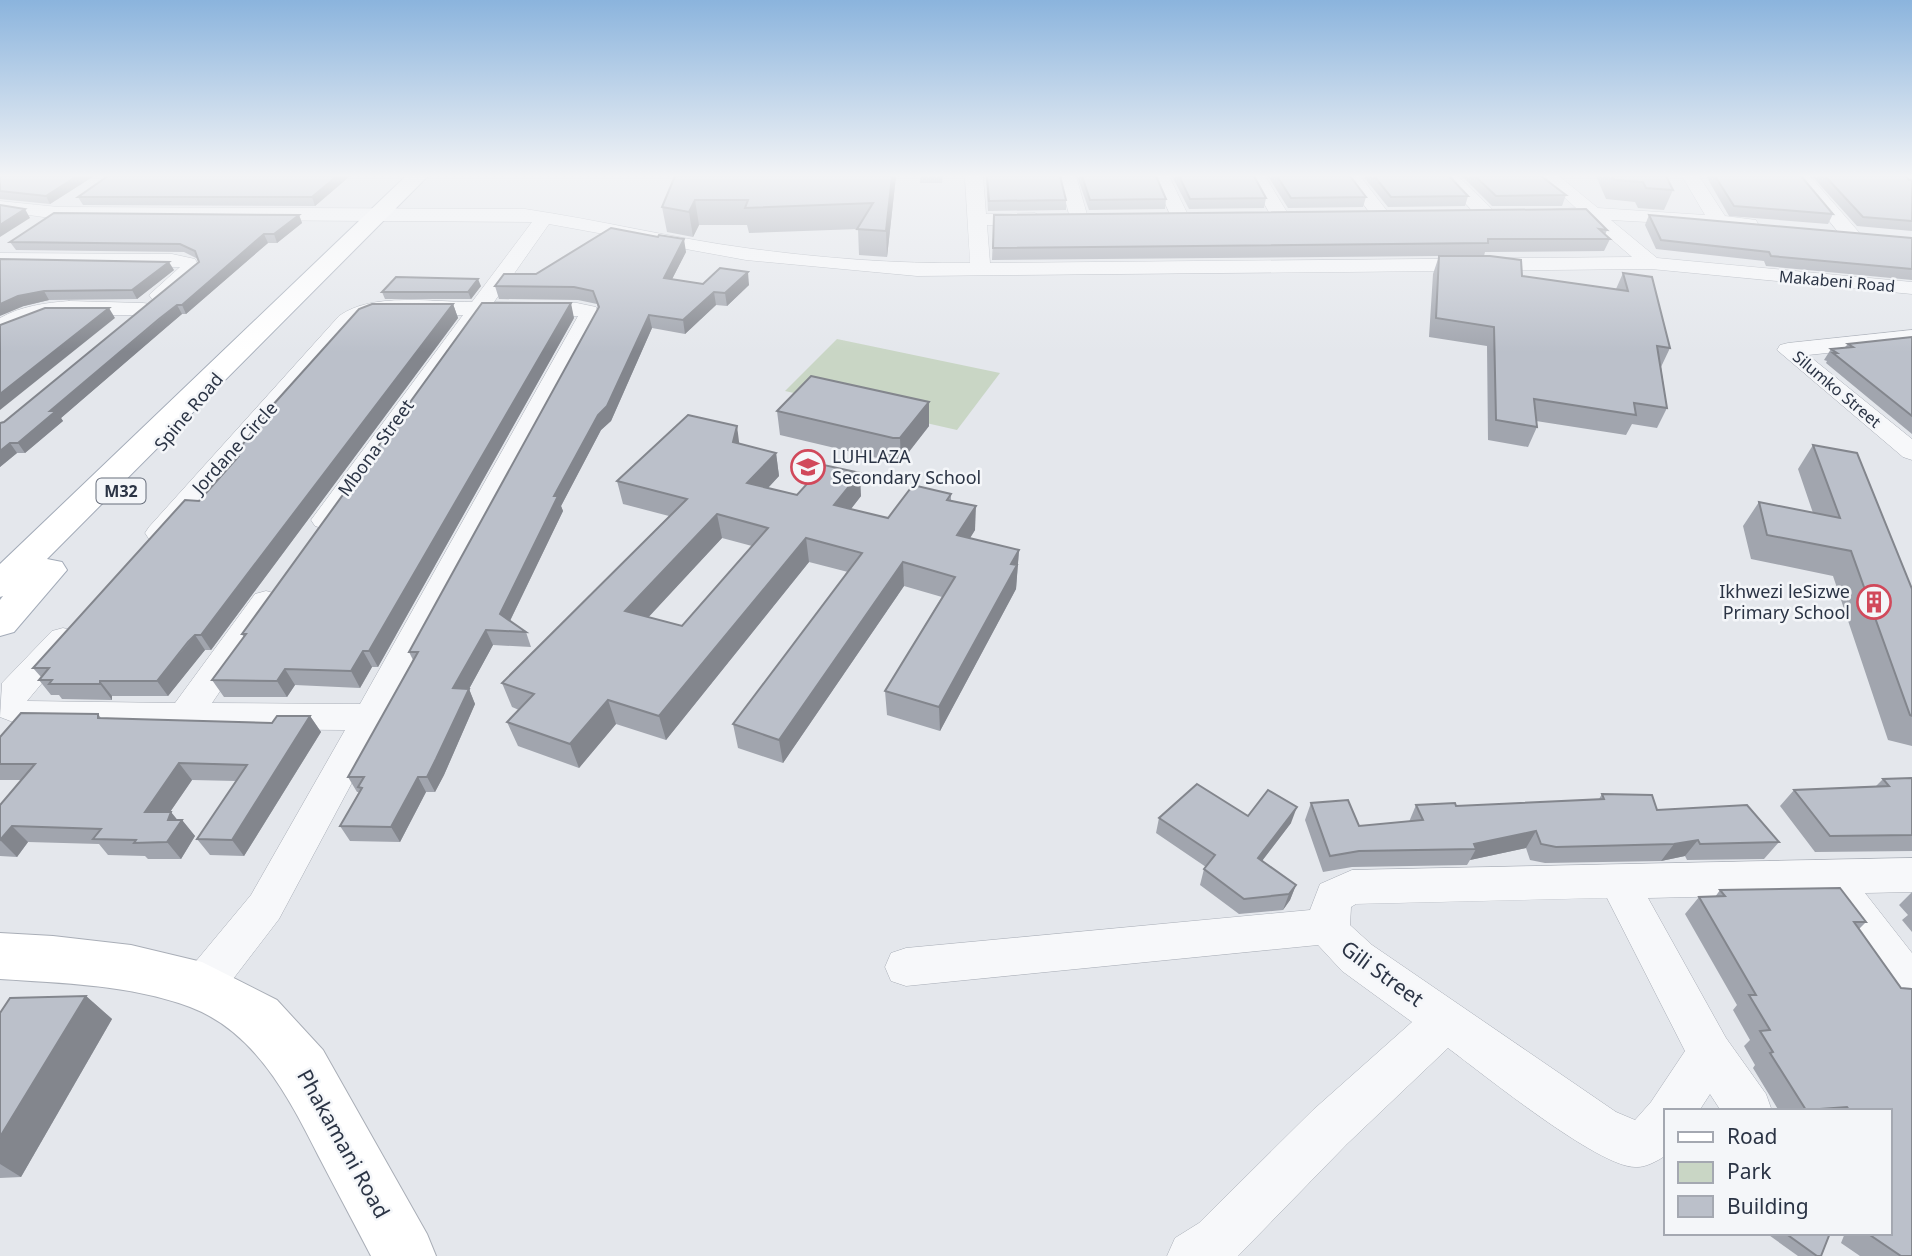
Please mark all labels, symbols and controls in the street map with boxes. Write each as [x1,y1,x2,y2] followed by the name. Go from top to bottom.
[1778,265,1896,297] street label: Makabeni Road
[1788,346,1886,433] street label: Silumko Street
[149,367,228,455] street label: Spine Road
[332,394,419,501] street label: Mbona Street
[185,396,282,500] street label: Jordane Circle
[832,444,981,489] place label: LUHLAZA Secondary School
[789,448,827,486] school or university icon: LUHLAZA Secondary School
[96,478,146,504] road number: M32
[1719,579,1850,624] place label: Ikhwezi leSizwe Primary School
[1855,583,1893,621] building icon: Ikhwezi leSizwe Primary School
[1336,934,1430,1013] street label: Gili Street
[291,1064,396,1223] street label: Phakamani Road
[1664,1109,1891,1235] legend
[1727,1122,1777,1150] text: Road
[1727,1157,1772,1185] text: Park
[1727,1192,1809,1220] text: Building

